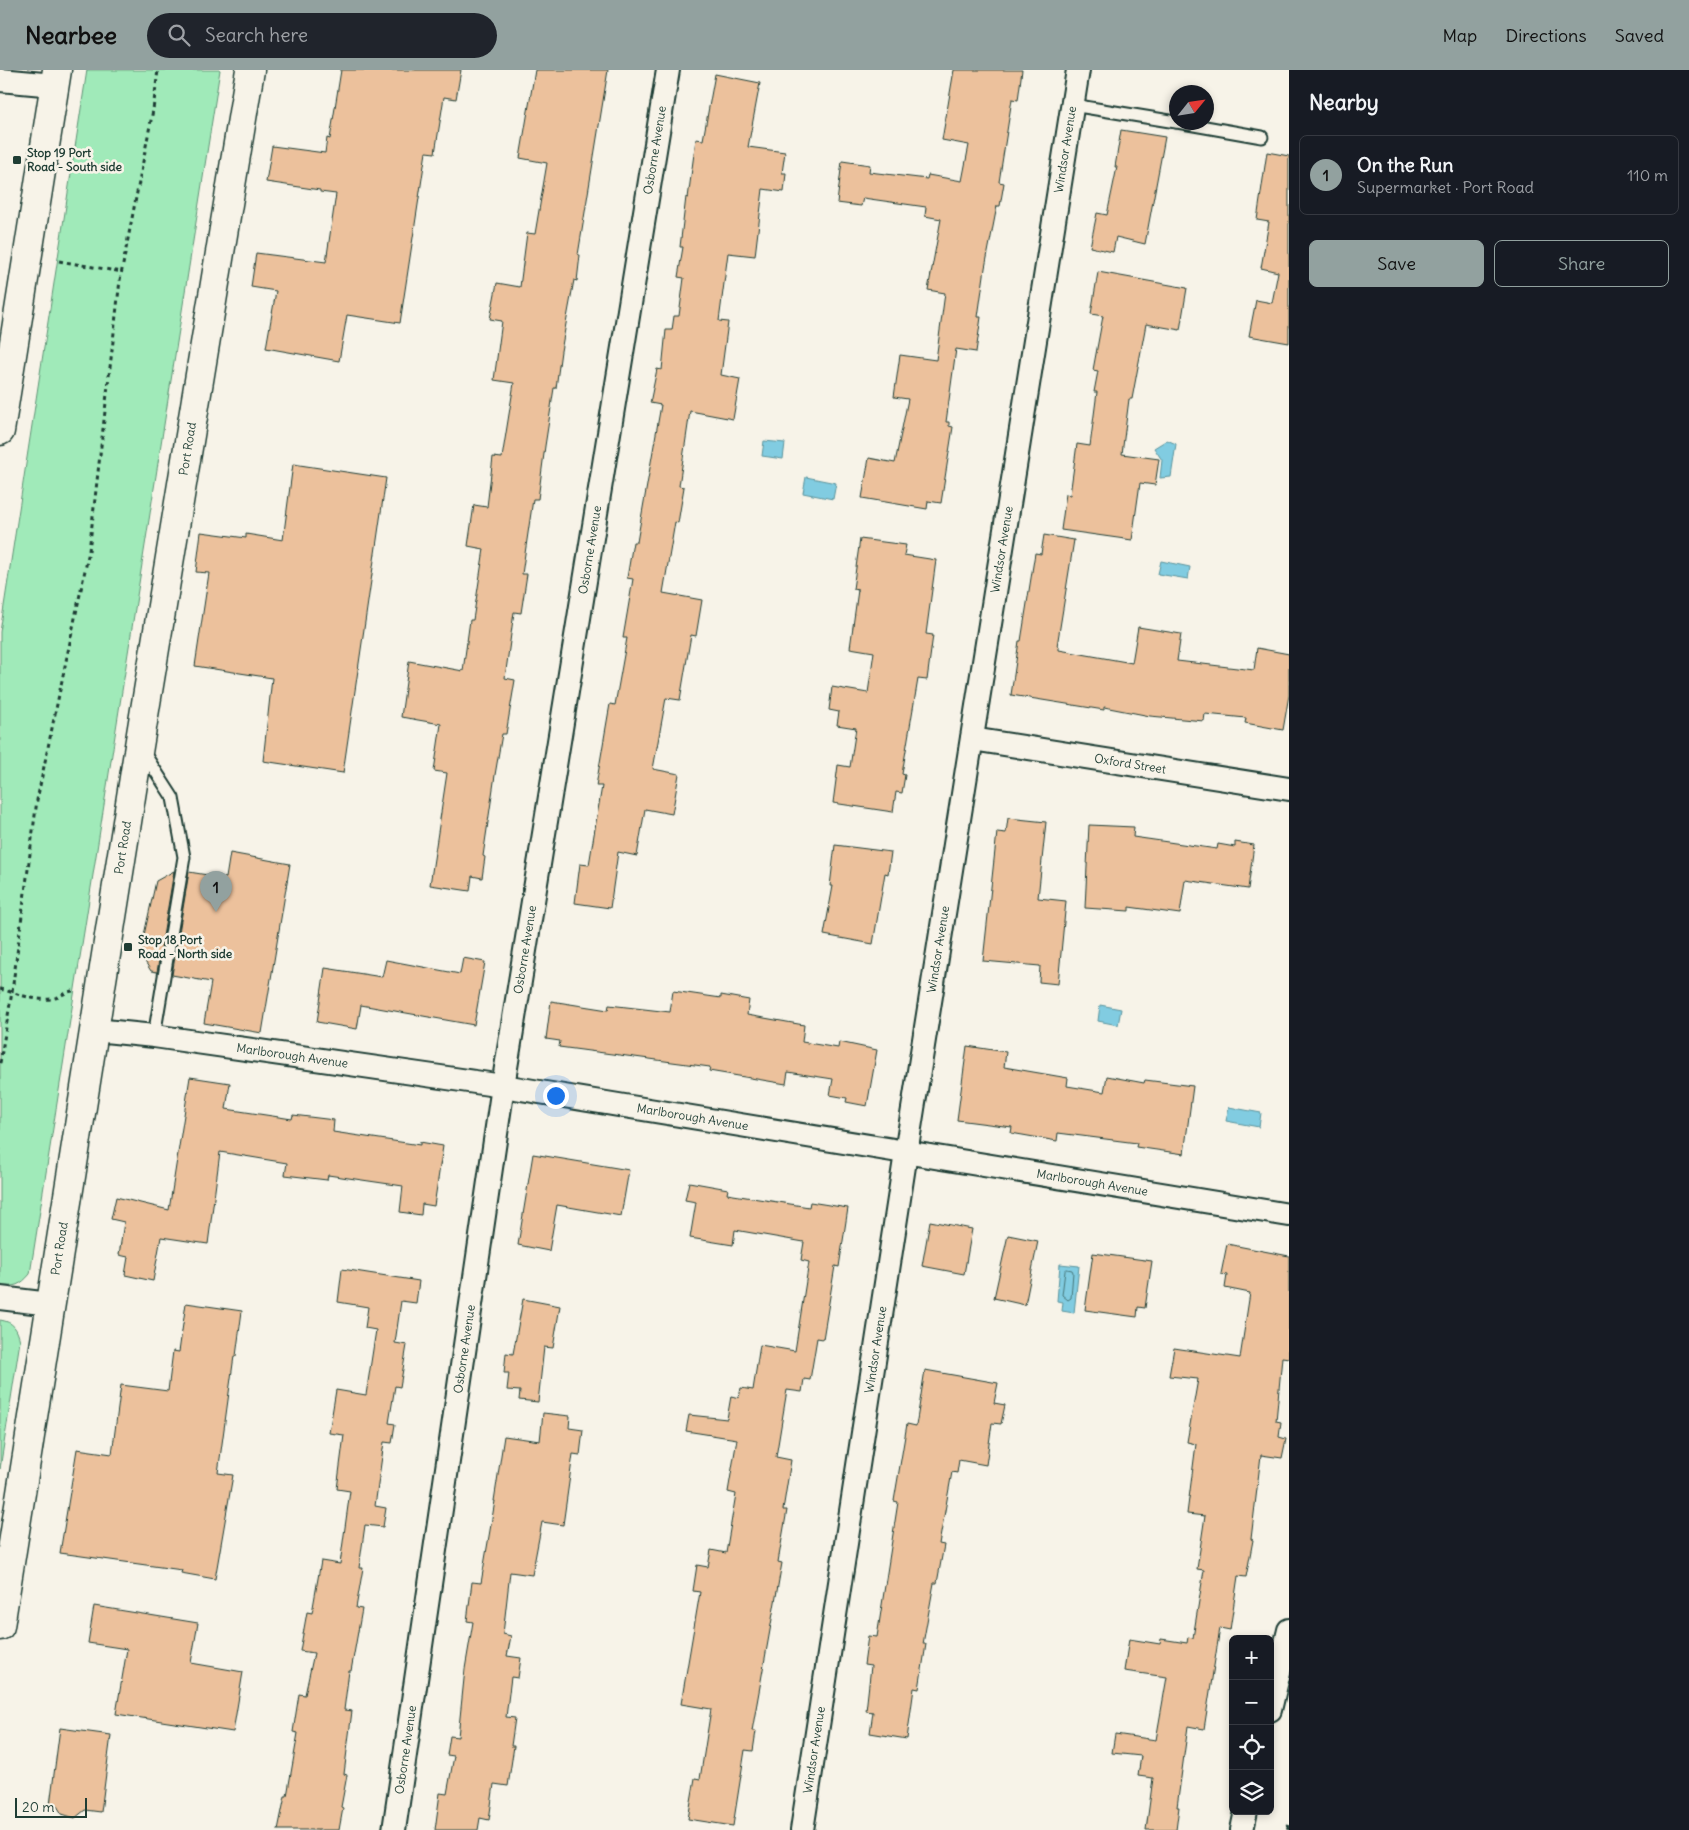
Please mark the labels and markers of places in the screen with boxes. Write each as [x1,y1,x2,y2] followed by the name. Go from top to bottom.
[27,145,122,174] place label: Stop 19 Port Road - South side
[11,154,23,166] marker: Stop 19 Port Road - South side
[200,871,232,912] pin: 1
[138,932,233,961] place label: Stop 18 Port Road - North side
[122,941,134,953] marker: Stop 18 Port Road - North side

